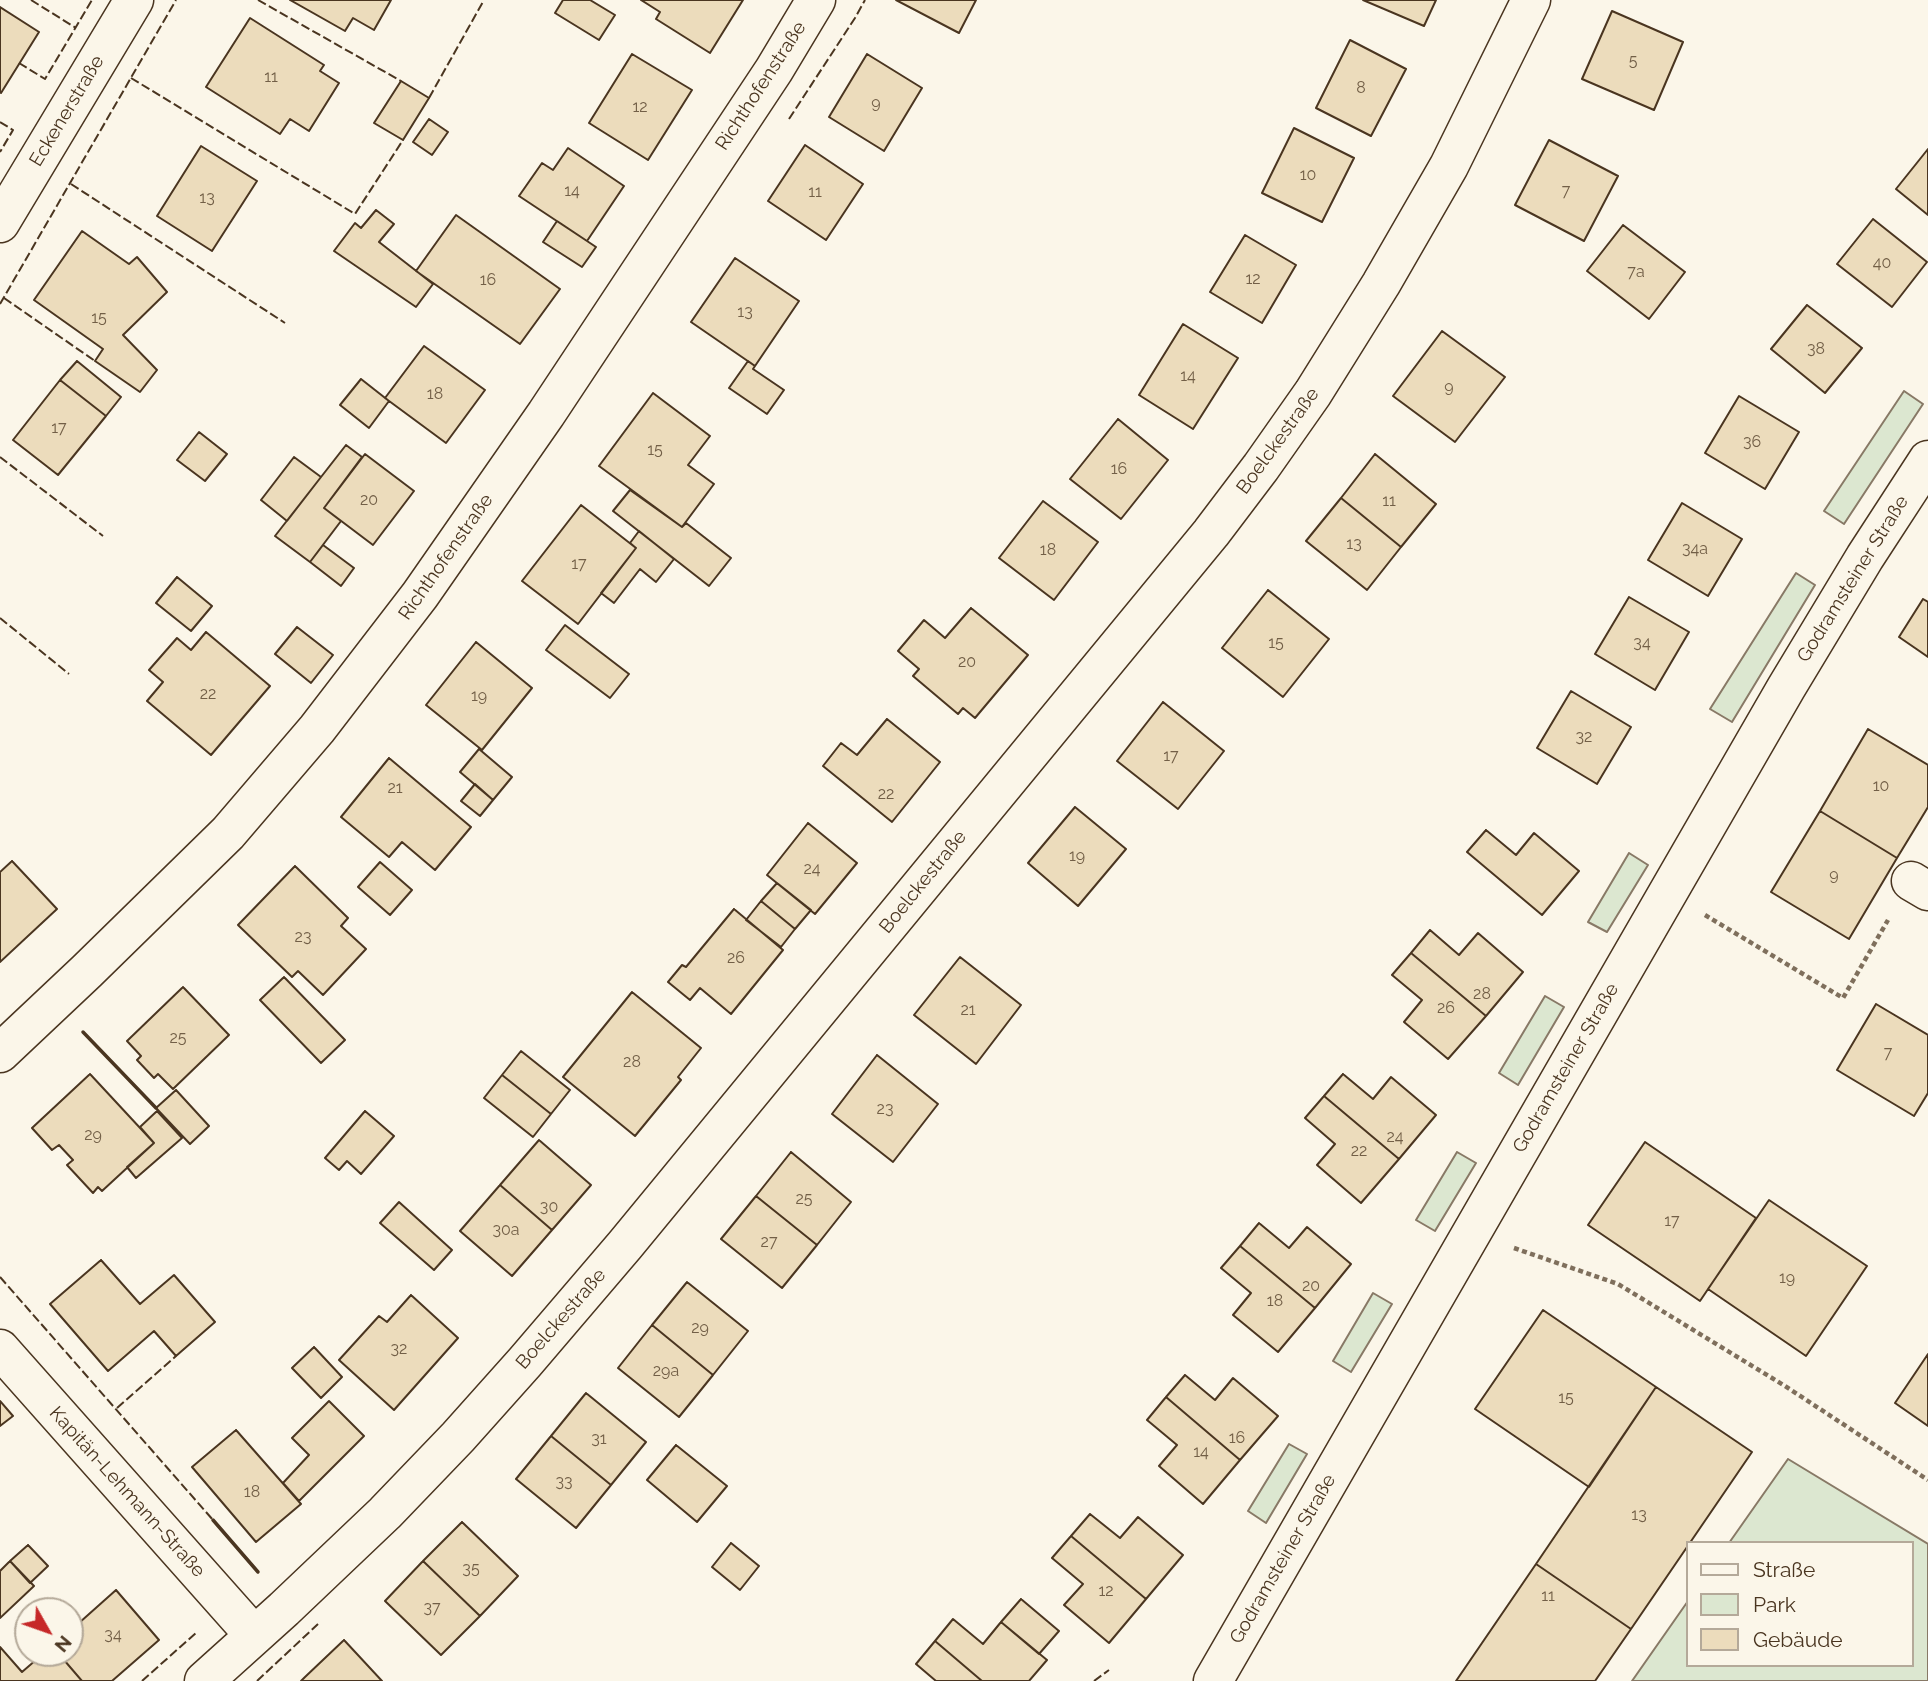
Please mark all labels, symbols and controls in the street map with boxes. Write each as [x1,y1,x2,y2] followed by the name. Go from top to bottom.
[711,17,811,155] street label: Richthofenstraße
[25,51,109,171] street label: Eckenerstraße
[1629,51,1637,71] house number: 5
[264,67,278,87] house number: 11
[1356,78,1366,98] house number: 8
[871,93,881,113] house number: 9
[632,97,648,117] house number: 12
[1300,165,1316,185] house number: 10
[564,181,580,201] house number: 14
[1562,181,1570,201] house number: 7
[808,182,822,202] house number: 11
[199,188,215,208] house number: 13
[1873,253,1891,273] house number: 40
[1627,262,1645,282] house number: 7a
[1245,269,1261,289] house number: 12
[480,270,496,290] house number: 16
[737,302,753,322] house number: 13
[91,308,107,328] house number: 15
[1807,339,1825,359] house number: 38
[1180,366,1196,386] house number: 14
[1444,377,1454,397] house number: 9
[427,384,443,404] house number: 18
[1232,384,1324,498] street label: Boelckestraße
[51,418,67,438] house number: 17
[1743,432,1761,452] house number: 36
[647,440,663,460] house number: 15
[1111,459,1127,479] house number: 16
[360,490,378,510] house number: 20
[394,490,498,624] street label: Richthofenstraße
[1382,491,1396,511] house number: 11
[1792,492,1914,666] street label: Godramsteiner Straße
[1346,534,1362,554] house number: 13
[1682,539,1708,559] house number: 34a
[1040,540,1056,560] house number: 18
[571,554,587,574] house number: 17
[1268,633,1284,653] house number: 15
[1633,633,1651,653] house number: 34
[958,652,976,672] house number: 20
[200,684,216,704] house number: 22
[471,686,487,706] house number: 19
[1576,727,1592,747] house number: 32
[1163,746,1179,766] house number: 17
[1873,776,1889,796] house number: 10
[387,778,403,798] house number: 21
[878,784,894,804] house number: 22
[875,826,971,938] street label: Boelckestraße
[1069,846,1085,866] house number: 19
[803,859,821,879] house number: 24
[1829,865,1839,885] house number: 9
[295,927,311,947] house number: 23
[727,948,745,968] house number: 26
[1508,979,1624,1157] street label: Godramsteiner Straße
[1473,984,1491,1004] house number: 28
[1437,998,1455,1018] house number: 26
[960,1000,976,1020] house number: 21
[169,1028,187,1048] house number: 25
[1884,1043,1892,1063] house number: 7
[623,1052,641,1072] house number: 28
[877,1099,893,1119] house number: 23
[84,1125,102,1145] house number: 29
[1386,1127,1404,1147] house number: 24
[1351,1141,1367,1161] house number: 22
[795,1189,813,1209] house number: 25
[540,1197,558,1217] house number: 30
[1664,1211,1680,1231] house number: 17
[492,1220,520,1240] house number: 30a
[761,1232,777,1252] house number: 27
[511,1264,611,1374] street label: Boelckestraße
[1779,1268,1795,1288] house number: 19
[1302,1276,1320,1296] house number: 20
[1267,1291,1283,1311] house number: 18
[691,1318,709,1338] house number: 29
[391,1339,407,1359] house number: 32
[653,1361,679,1381] house number: 29a
[1558,1388,1574,1408] house number: 15
[44,1402,210,1582] street label: Kapitän-Lehmann-Straße
[1229,1428,1245,1448] house number: 16
[591,1429,607,1449] house number: 31
[1193,1442,1209,1462] house number: 14
[1225,1470,1341,1648] street label: Godramsteiner Straße
[555,1472,573,1492] house number: 33
[244,1482,260,1502] house number: 18
[1631,1505,1647,1525] house number: 13
[1686,1541,1914,1667] legend
[1753,1557,1815,1582] text: Straße
[462,1559,480,1579] house number: 35
[1098,1581,1114,1601] house number: 12
[1541,1586,1555,1606] house number: 11
[1753,1592,1796,1617] text: Park
[14,1597,84,1667] north arrow
[423,1598,441,1618] house number: 37
[104,1625,122,1645] house number: 34
[1753,1627,1843,1652] text: Gebäude
[50,1632,77,1657] text: N

